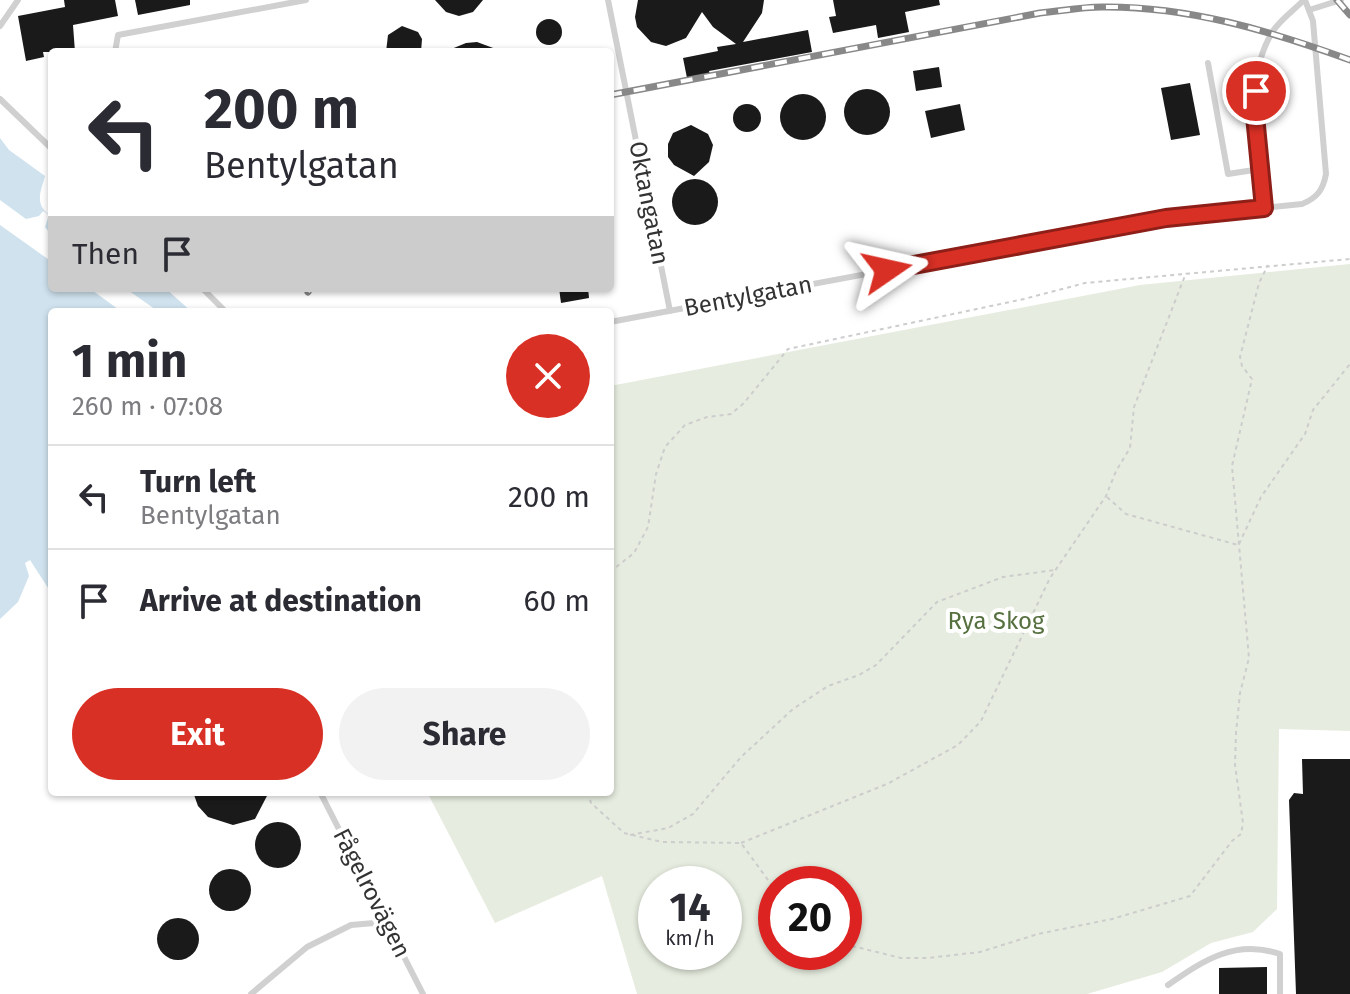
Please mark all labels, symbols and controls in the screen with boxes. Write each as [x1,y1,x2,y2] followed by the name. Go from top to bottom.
[1222,57,1290,125] pin
[1234,69,1278,113] icon: arrive
[204,76,359,143] text: 200 m
[72,80,176,184] icon: left
[623,139,675,267] street label: Oktangatan
[204,144,399,188] text: Bentylgatan
[845,228,929,312] position arrow
[155,232,199,276] icon: arrive
[72,236,139,272] text: Then
[682,270,814,322] street label: Bentylgatan
[72,332,187,390] text: 1 min
[506,334,590,418] button: close
[72,391,223,422] text: 260 m · 07:08
[140,464,256,500] text: Turn left
[72,475,116,519] icon: left
[508,479,590,515] text: 200 m
[140,500,281,531] text: Bentylgatan
[72,579,116,623] icon: arrive
[140,583,422,619] text: Arrive at destination
[524,583,590,619] text: 60 m
[947,607,1045,635] park label: Rya Skog
[72,688,323,780] button: Exit
[339,688,590,780] button: Share
[327,824,417,962] street label: Fågelrovägen
[758,866,862,970] speed limit sign: 20
[669,884,711,932] text: 14
[665,926,715,950] text: km/h

